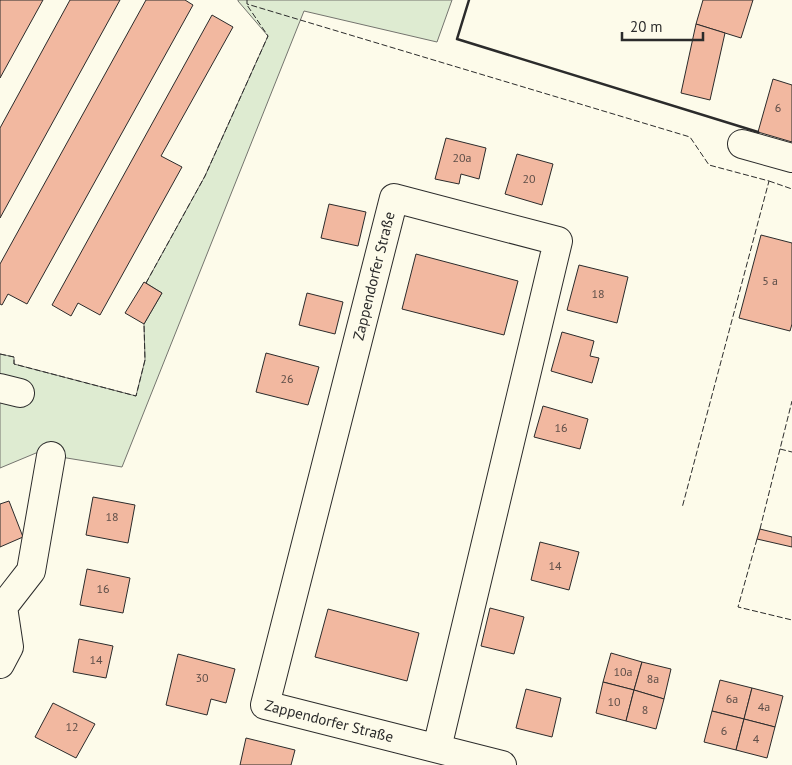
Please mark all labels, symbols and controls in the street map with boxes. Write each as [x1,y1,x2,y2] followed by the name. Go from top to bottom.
[622,10,703,42] scale bar
[630,17,663,36] text: 20 m
[775,100,781,115] house number: 6
[452,150,472,165] house number: 20a
[522,171,536,186] house number: 20
[348,210,399,342] street label: Zappendorfer Straße
[762,273,778,288] house number: 5 a
[591,286,605,301] house number: 18
[280,371,294,386] house number: 26
[554,420,568,435] house number: 16
[105,509,119,524] house number: 18
[548,558,562,573] house number: 14
[96,581,110,596] house number: 16
[89,652,103,667] house number: 14
[613,664,633,679] house number: 10a
[195,670,209,685] house number: 30
[647,671,659,686] house number: 8a
[726,691,738,706] house number: 6a
[607,694,621,709] house number: 10
[263,695,396,746] street label: Zappendorfer Straße
[758,699,770,714] house number: 4a
[642,702,648,717] house number: 8
[65,719,79,734] house number: 12
[721,723,727,738] house number: 6
[753,731,760,746] house number: 4

